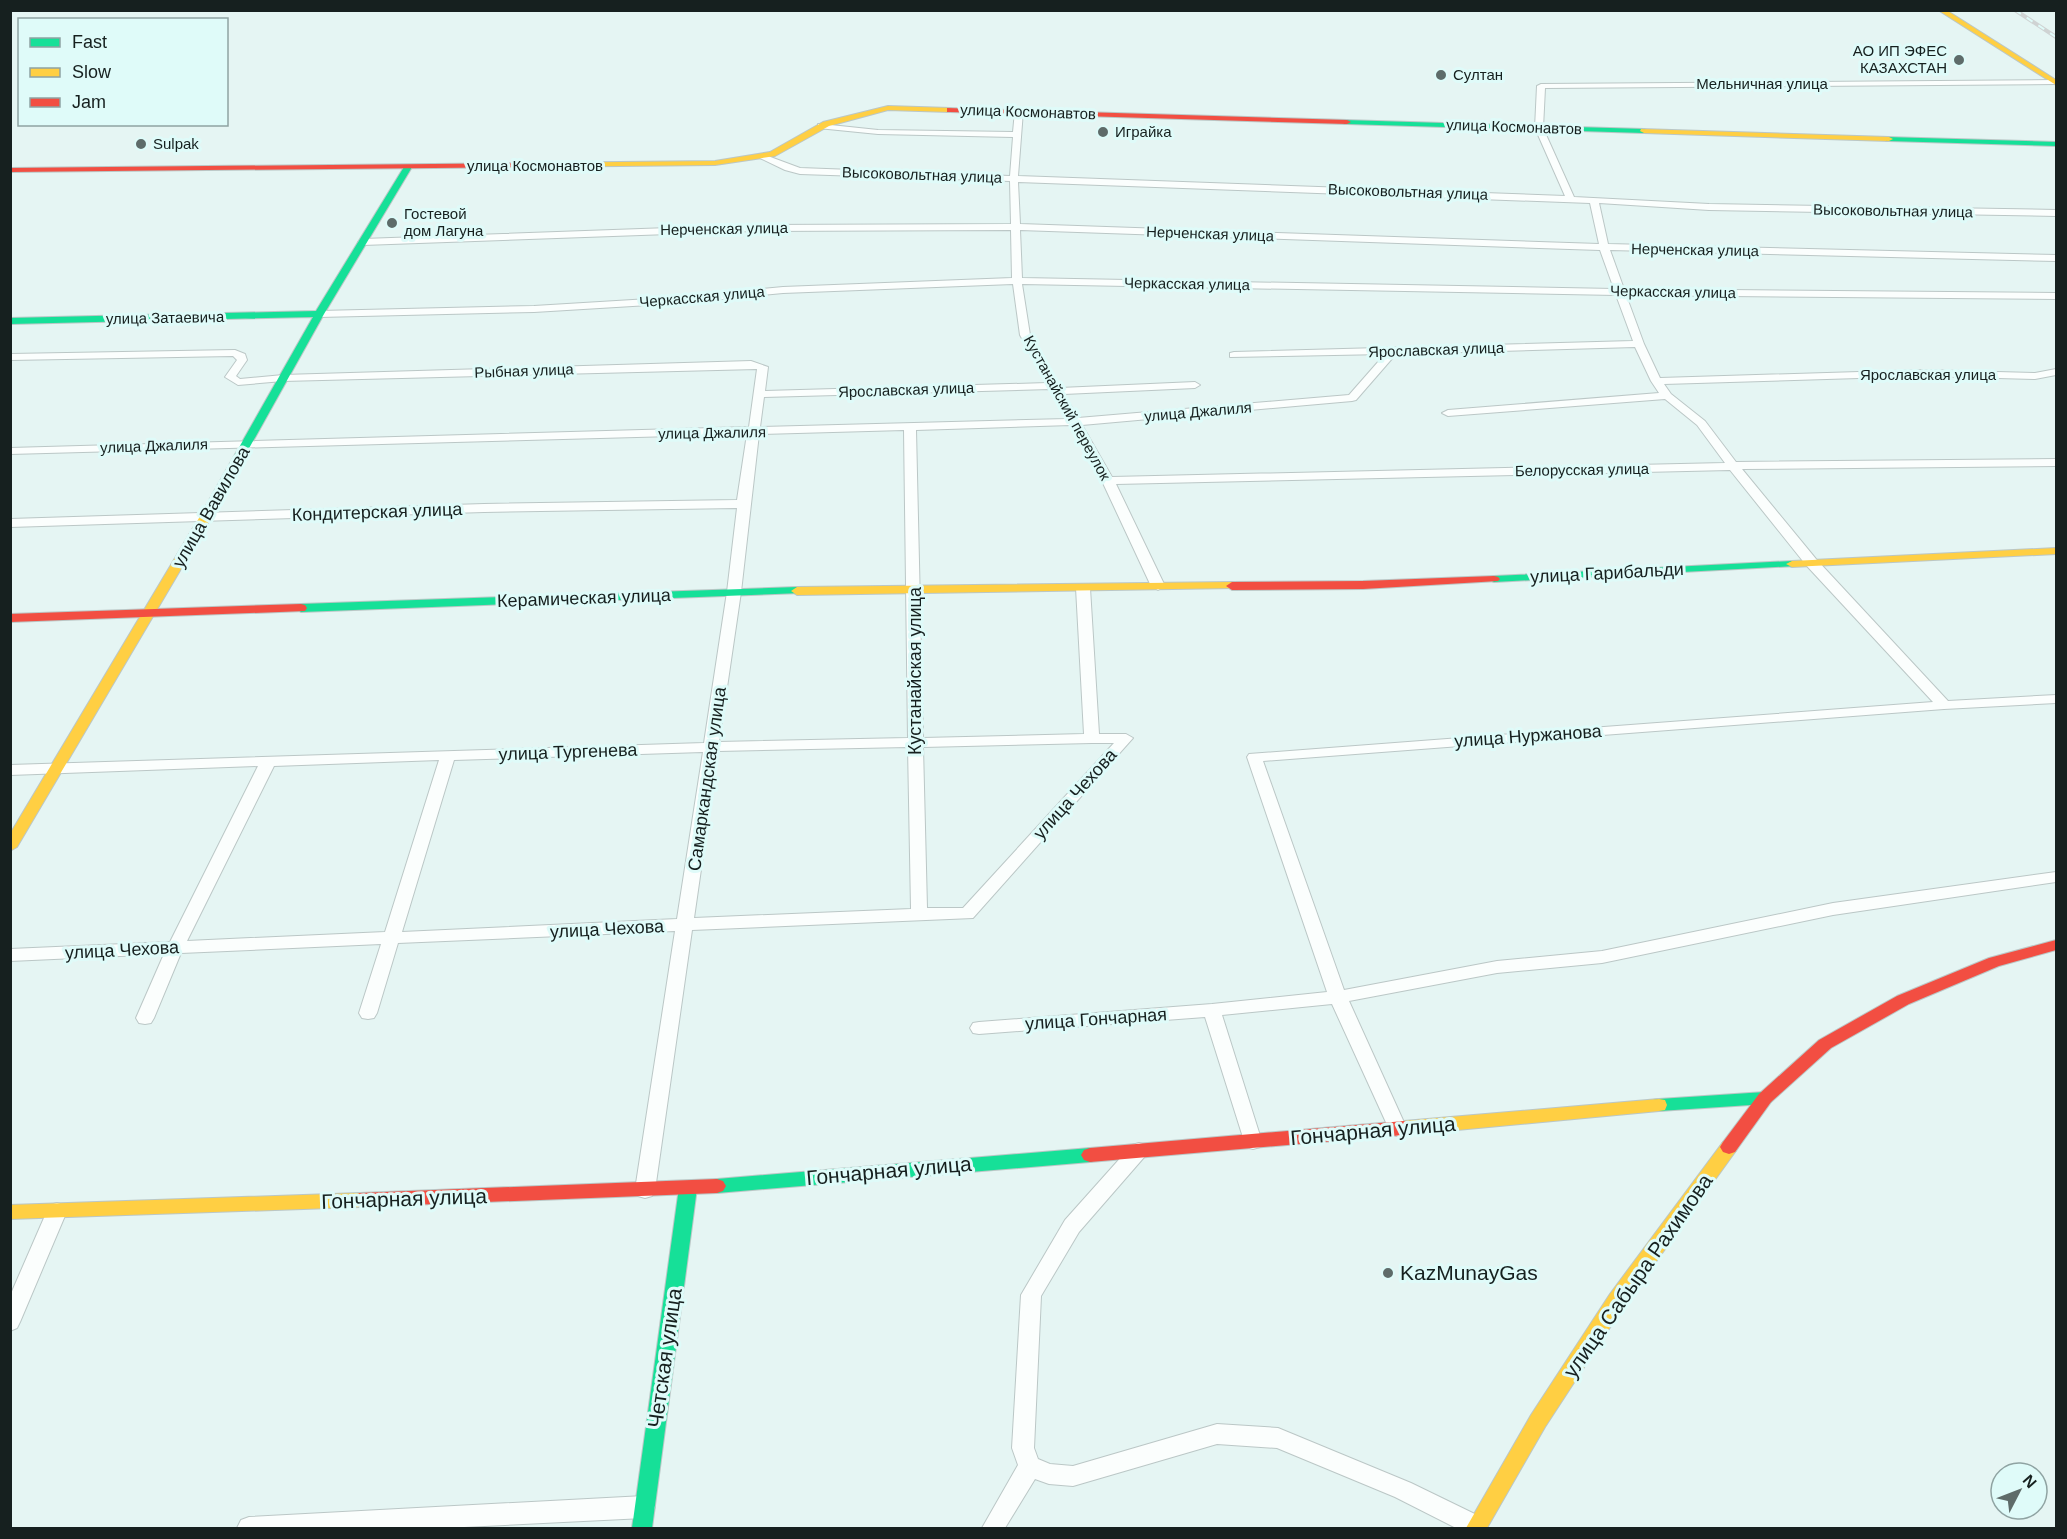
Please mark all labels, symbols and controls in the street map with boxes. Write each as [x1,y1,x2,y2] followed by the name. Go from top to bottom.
[18,18,228,126] legend
[72,32,107,52] text: Fast
[1853,42,1947,76] place label: АО ИП ЭФЕС КАЗАХСТАН
[1952,53,1966,67] marker: АО ИП ЭФЕС КАЗАХСТАН
[72,62,112,82] text: Slow
[1453,66,1503,83] place label: Султан
[1434,68,1448,82] marker: Султан
[1696,75,1829,92] street label: Мельничная улица
[72,92,106,112] text: Jam
[960,101,1096,122] street label: улица Космонавтов
[1446,116,1582,137] street label: улица Космонавтов
[1115,123,1172,140] place label: Играйка
[1096,125,1110,139] marker: Играйка
[153,135,199,152] place label: Sulpak
[134,137,148,151] marker: Sulpak
[467,157,603,174] street label: улица Космонавтов
[842,163,1003,186] street label: Высоковольтная улица
[1328,180,1489,203] street label: Высоковольтная улица
[1813,201,1974,220] street label: Высоковольтная улица
[404,205,484,239] place label: Гостевой дом Лагуна
[385,216,399,230] marker: Гостевой дом Лагуна
[660,219,789,238] street label: Нерченская улица
[1146,223,1275,244] street label: Нерченская улица
[1631,240,1760,259] street label: Нерченская улица
[1124,274,1251,293] street label: Черкасская улица
[1610,282,1737,301] street label: Черкасская улица
[639,283,766,310] street label: Черкасская улица
[106,308,225,327] street label: улица Затаевича
[1021,333,1114,483] street label: Кустанайский переулок
[1368,339,1505,360] street label: Ярославская улица
[474,360,575,381] street label: Рыбная улица
[1860,366,1997,383] street label: Ярославская улица
[838,379,975,400] street label: Ярославская улица
[1143,398,1252,425] street label: улица Джалиля
[658,423,766,442] street label: улица Джалиля
[100,435,208,456] street label: улица Джалиля
[168,442,254,571] street label: улица Вавилова
[1515,460,1650,479] street label: Белорусская улица
[291,499,464,525] street label: Кондитерская улица
[1530,559,1684,587] street label: улица Гарибальди
[497,585,672,611] street label: Керамическая улица
[905,586,925,755] street label: Кустанайская улица
[684,685,730,872] street label: Самаркандская улица
[1454,721,1603,751] street label: улица Нуржанова
[498,740,639,764] street label: улица Тургенева
[1029,744,1121,843] street label: улица Чехова
[549,916,666,942] street label: улица Чехова
[64,937,181,963] street label: улица Чехова
[1024,1004,1168,1034] street label: улица Гончарная
[1289,1112,1457,1149] street label: Гончарная улица
[805,1152,973,1189] street label: Гончарная улица
[1559,1169,1717,1382] street label: улица Сабыра Рахимова
[321,1184,488,1213] street label: Гончарная улица
[1400,1261,1538,1284] place label: KazMunayGas
[1381,1266,1395,1280] marker: KazMunayGas
[643,1286,686,1429] street label: Четская улица
[1989,1461,2049,1521] north arrow
[2020,1471,2040,1491] text: N

